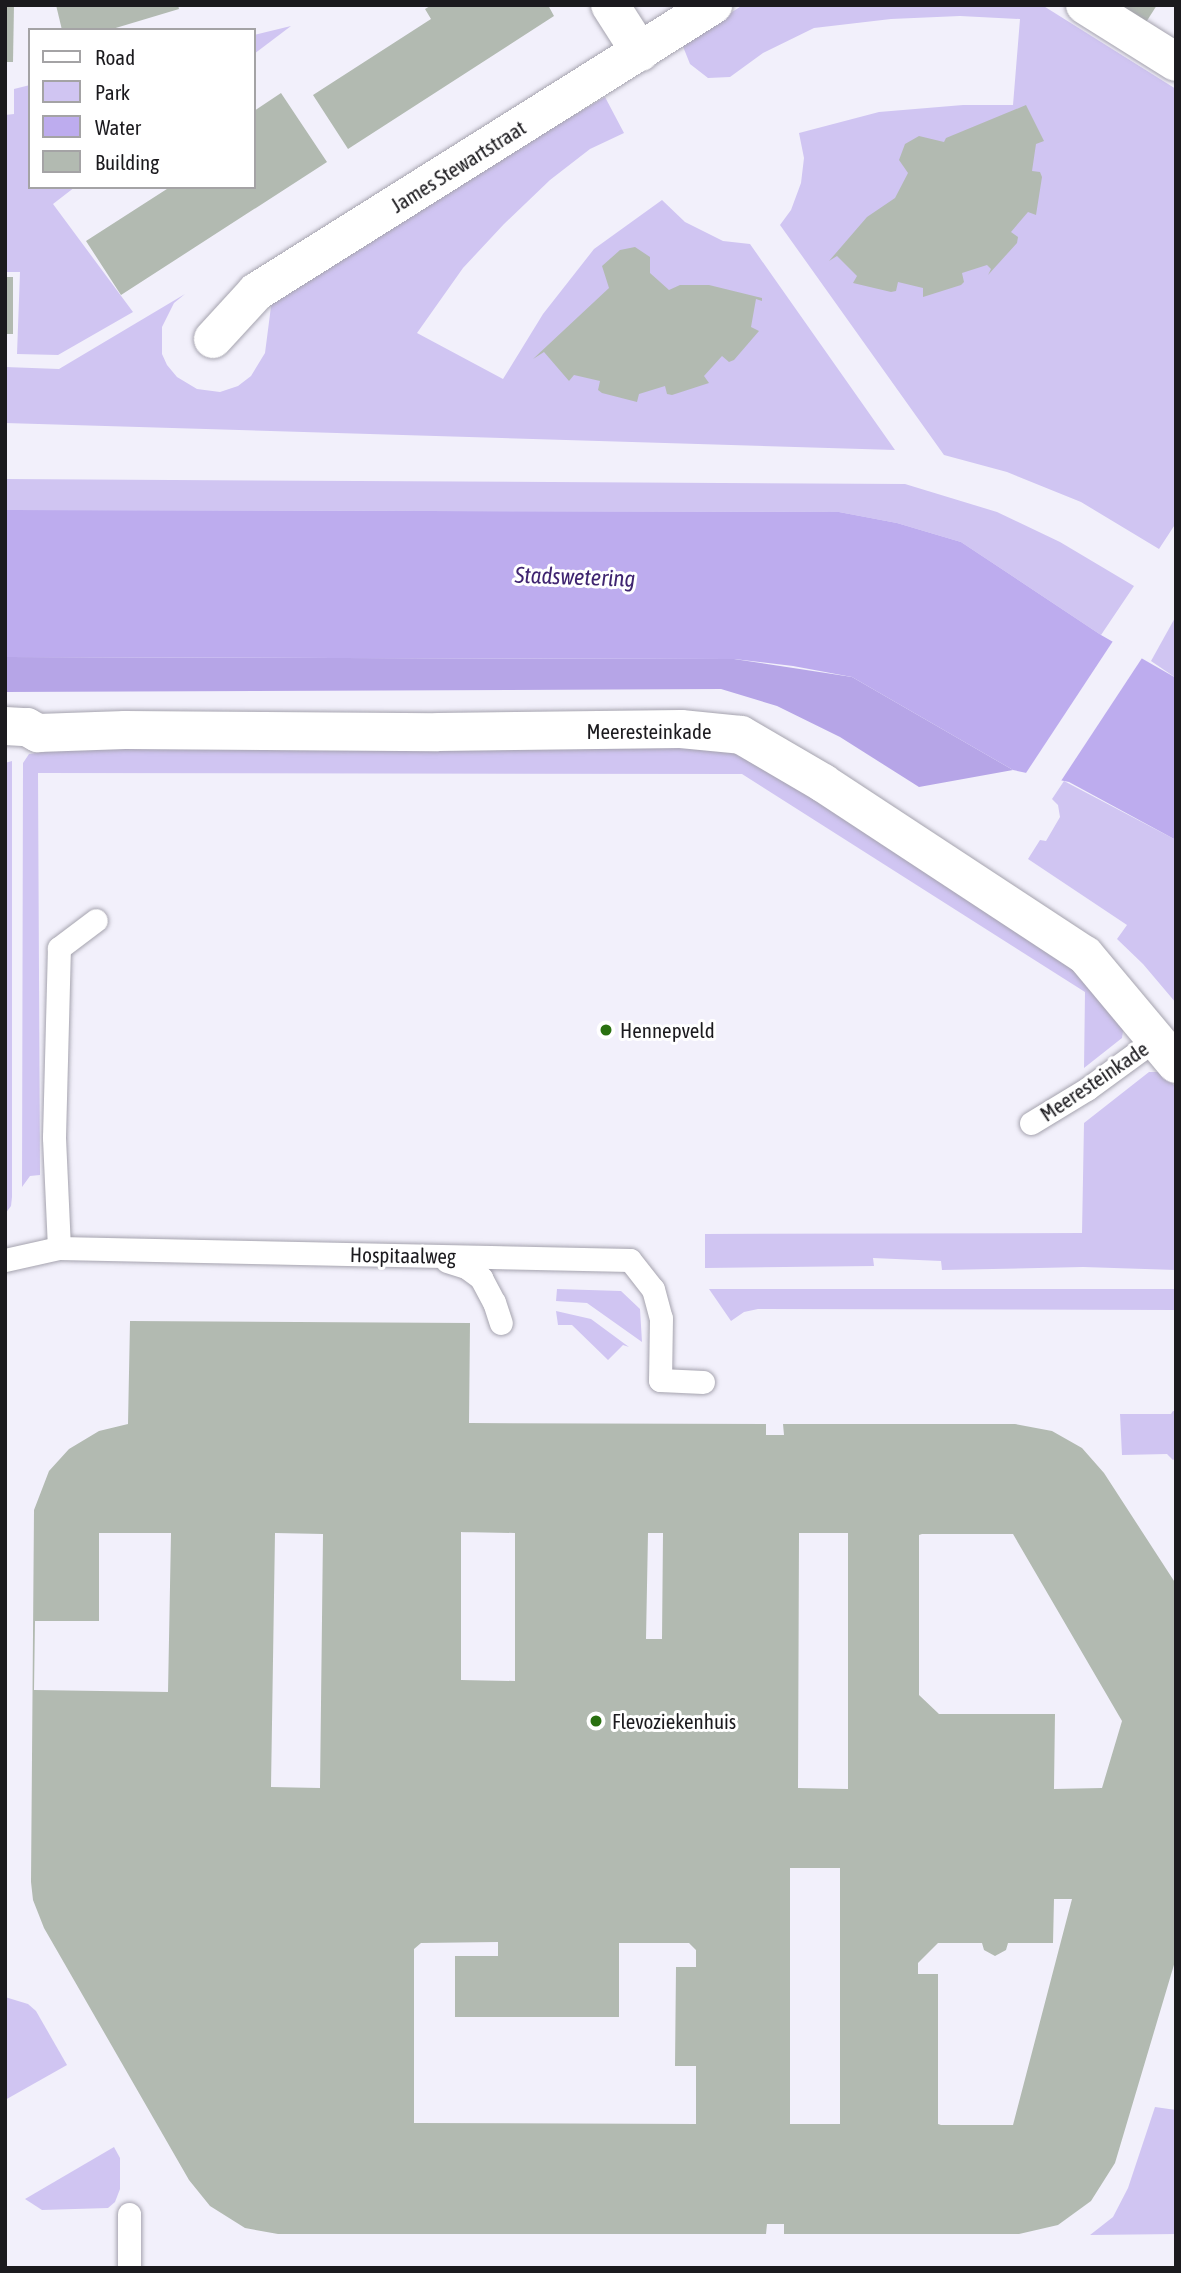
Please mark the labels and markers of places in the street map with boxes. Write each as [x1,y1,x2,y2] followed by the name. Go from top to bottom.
[620,1017,715,1043] place label: Hennepveld
[598,1022,614,1038] marker: Hennepveld
[612,1708,736,1734] place label: Flevoziekenhuis
[586,1711,606,1731] marker: Flevoziekenhuis

